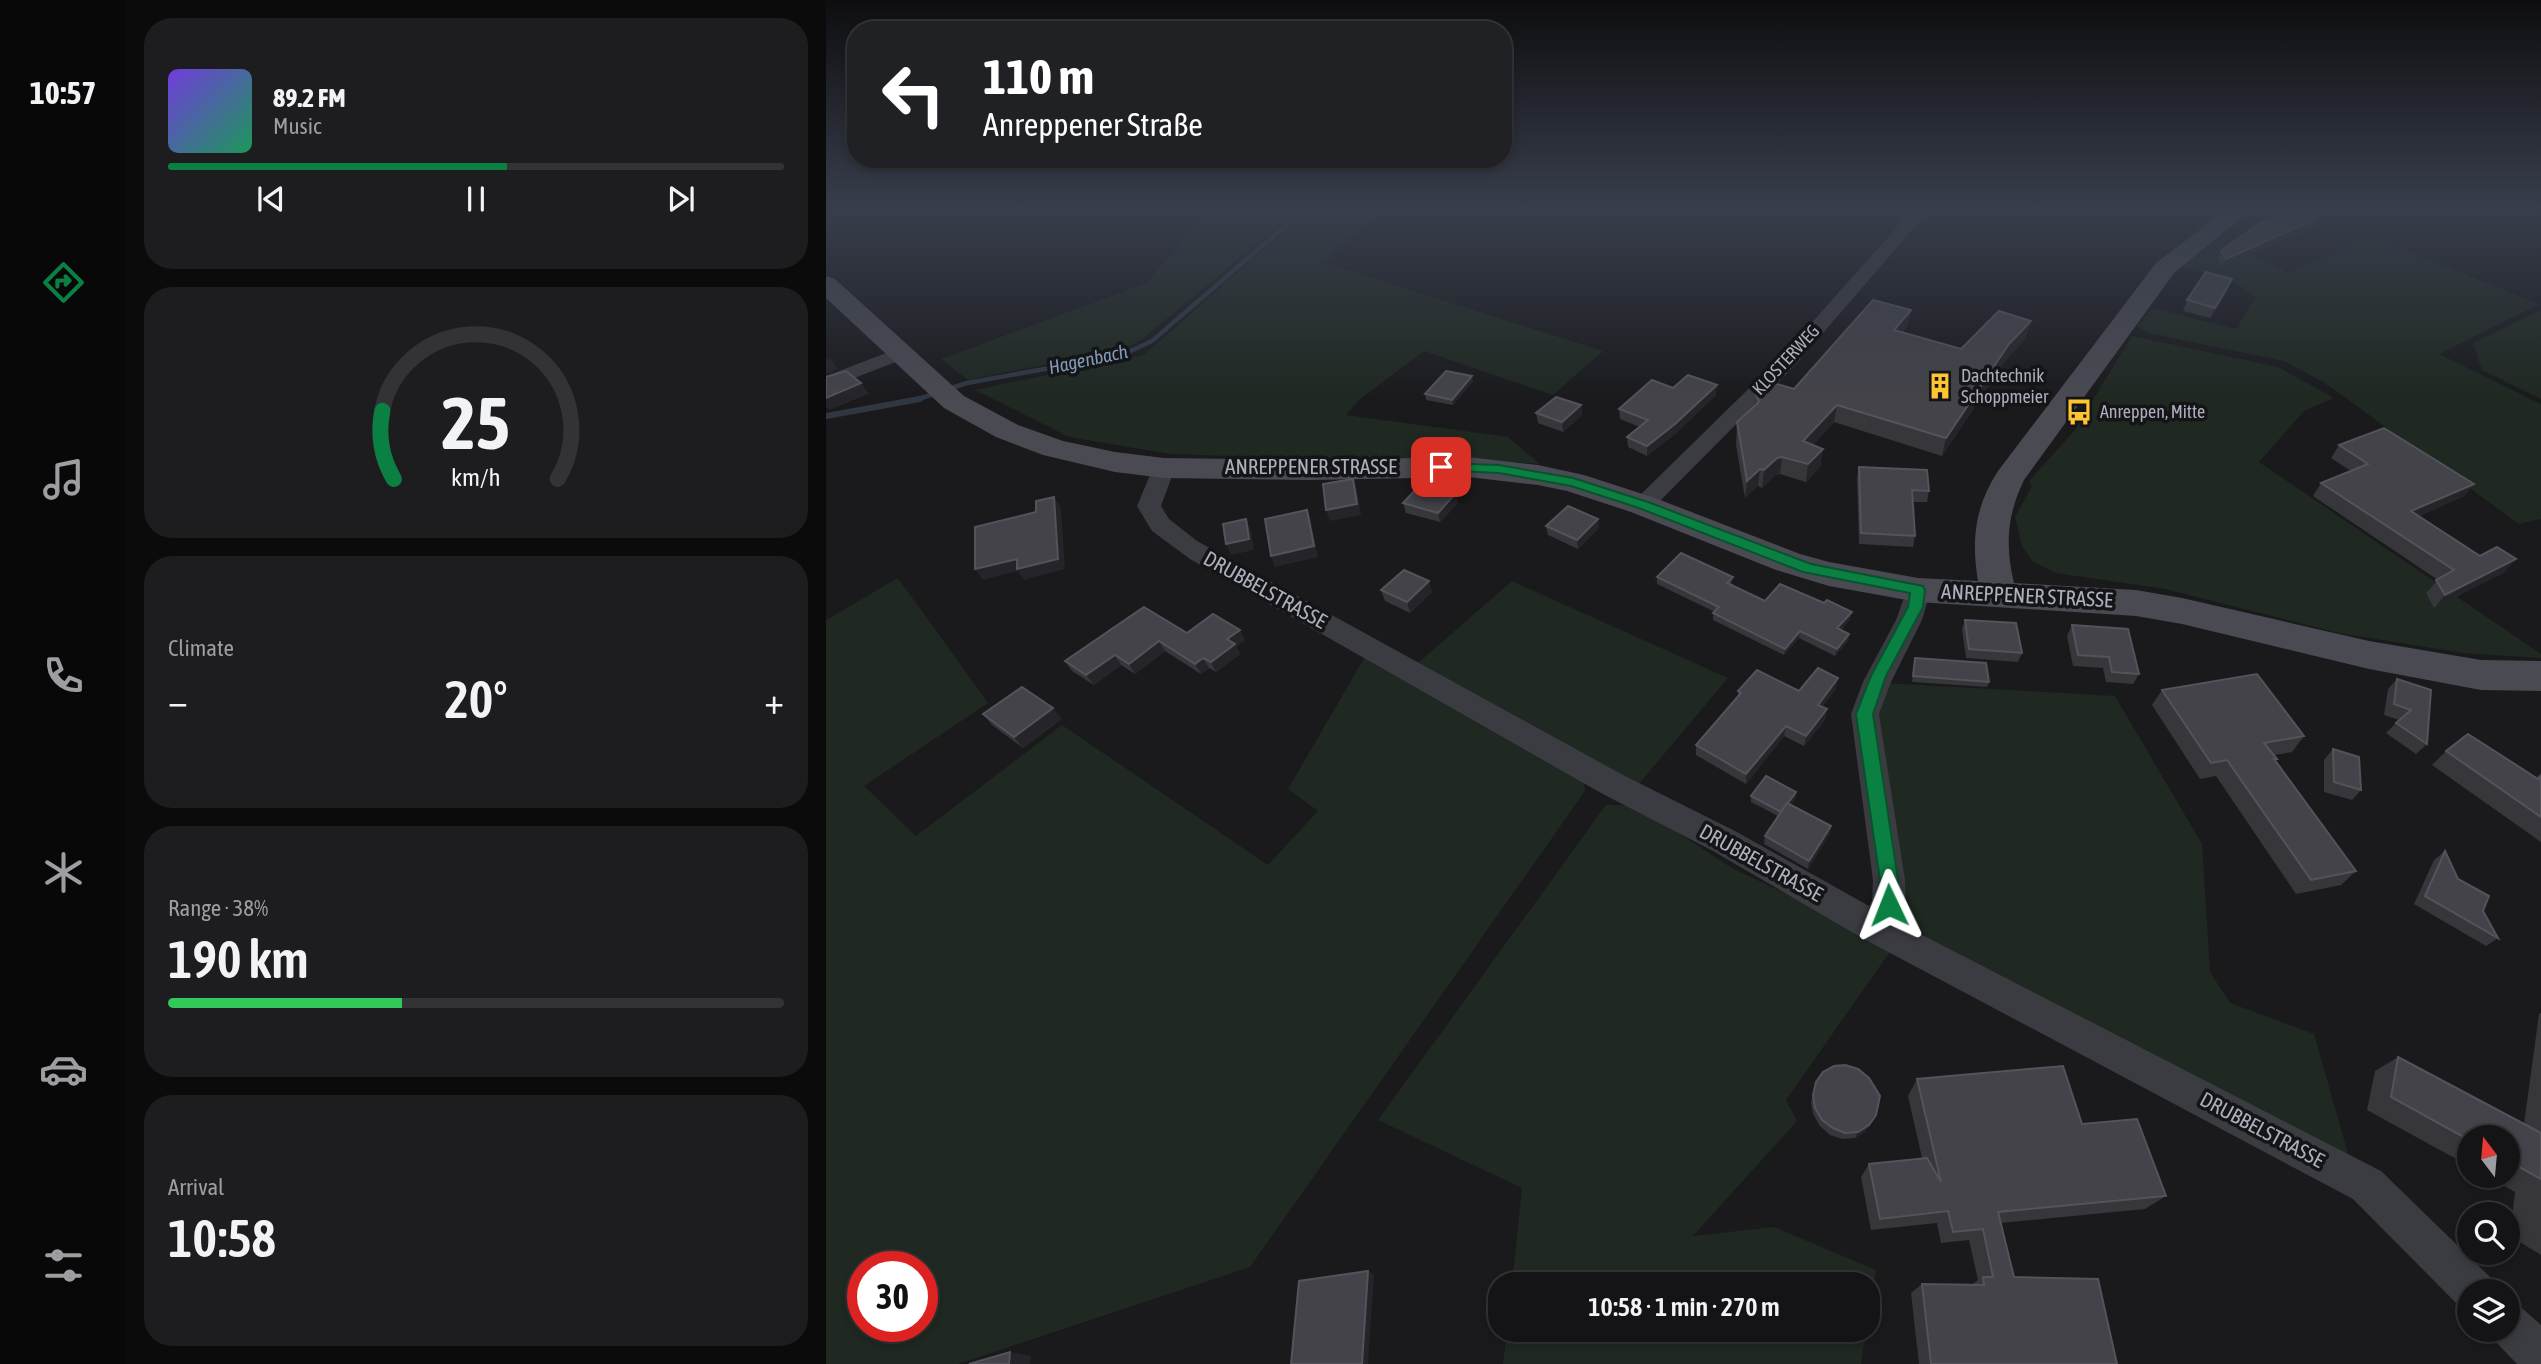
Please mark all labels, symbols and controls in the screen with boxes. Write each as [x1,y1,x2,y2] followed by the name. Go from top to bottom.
[983,48,1094,104] text: 110 m
[868,49,959,140] icon: left
[30,74,96,111] text: 10:57
[273,83,346,113] text: 89.2 FM
[983,106,1203,143] text: Anreppener Straße
[273,113,321,139] text: Music
[252,180,290,218] icon: previous
[457,180,495,218] icon: pause
[662,180,700,218] icon: next
[39,258,88,307] icon: directions
[1748,320,1823,399] street label: KLOSTERWEG
[1046,340,1130,378] water label: Hagenbach
[1961,365,2049,407] place label: Dachtechnik Schoppmeier
[1925,371,1955,401] building icon: Dachtechnik Schoppmeier
[442,381,510,464] text: 25
[2064,397,2094,427] bus stop icon: Anreppen, Mitte
[2100,401,2205,422] place label: Anreppen, Mitte
[1411,437,1471,497] pin
[1422,448,1460,486] icon: arrive
[1225,454,1397,478] street label: ANREPPENER STRASSE
[39,455,88,504] icon: music
[451,463,501,491] text: km/h
[1200,545,1331,633] street label: DRUBBELSTRASSE
[1941,579,2114,611] street label: ANREPPENER STRASSE
[168,635,234,661] text: Climate
[39,651,88,700] icon: phone
[444,669,508,729] text: 20°
[168,679,188,722] text: −
[764,679,784,722] text: +
[1696,818,1827,906] street label: DRUBBELSTRASSE
[39,848,88,897] icon: climate
[1852,868,1926,942] position arrow
[168,895,268,921] text: Range · 38%
[168,929,309,989] text: 190 km
[39,1045,88,1094] icon: car
[2196,1086,2329,1172] street label: DRUBBELSTRASSE
[2457,1125,2520,1188] north arrow
[2457,1125,2520,1342] map controls
[168,1174,224,1200] text: Arrival
[2457,1202,2520,1265] button: search
[168,1208,276,1268] text: 10:58
[39,1241,88,1290] icon: filters
[847,1251,938,1342] speed limit sign: 30
[2457,1279,2520,1342] button: layers
[1588,1292,1780,1322] text: 10:58 · 1 min · 270 m

